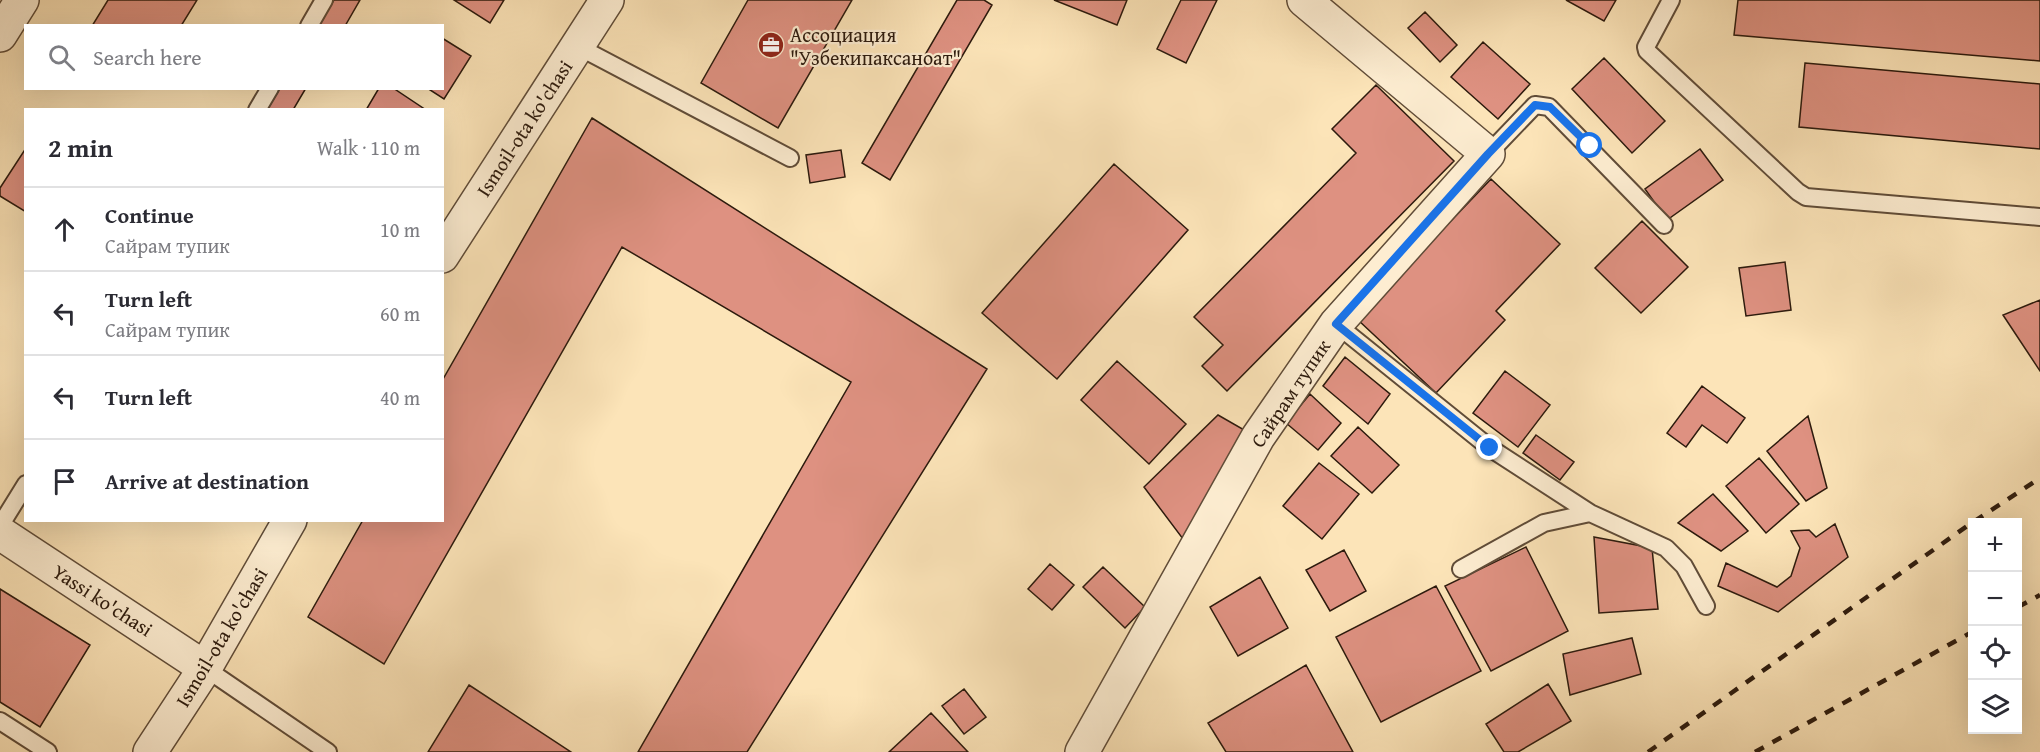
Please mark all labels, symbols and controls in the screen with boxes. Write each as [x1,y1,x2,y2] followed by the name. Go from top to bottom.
[790,20,961,72] place label: Ассоциация "Узбекипаксаноат"
[24,24,444,90] search box
[756,30,786,60] office icon: Ассоциация "Узбекипаксаноат"
[45,41,78,74] icon: search
[93,41,202,73] text: Search here
[469,54,579,202] street label: Ismoil-ota ko'chasi
[48,128,113,167] text: 2 min
[1576,132,1602,158] route start
[317,133,420,162] text: Walk · 110 m
[105,199,194,231] text: Continue
[48,213,81,246] icon: ahead
[380,215,420,244] text: 10 m
[105,231,230,260] text: Сайрам тупик
[105,283,192,315] text: Turn left
[48,297,81,330] icon: left
[380,299,420,328] text: 60 m
[105,315,230,344] text: Сайрам тупик
[1243,333,1337,453] street label: Сайрам тупик
[48,381,81,414] icon: left
[105,381,192,413] text: Turn left
[380,383,420,412] text: 40 m
[1476,434,1502,460] route end
[48,465,81,498] icon: arrive
[105,465,309,497] text: Arrive at destination
[1968,518,2022,734] map controls
[1968,518,2022,572] button: +
[47,557,159,643] street label: Yassi ko'chasi
[168,562,274,712] street label: Ismoil-ota ko'chasi
[1968,572,2022,626] button: −
[1968,626,2022,680] button: locate
[1968,680,2022,734] button: layers

